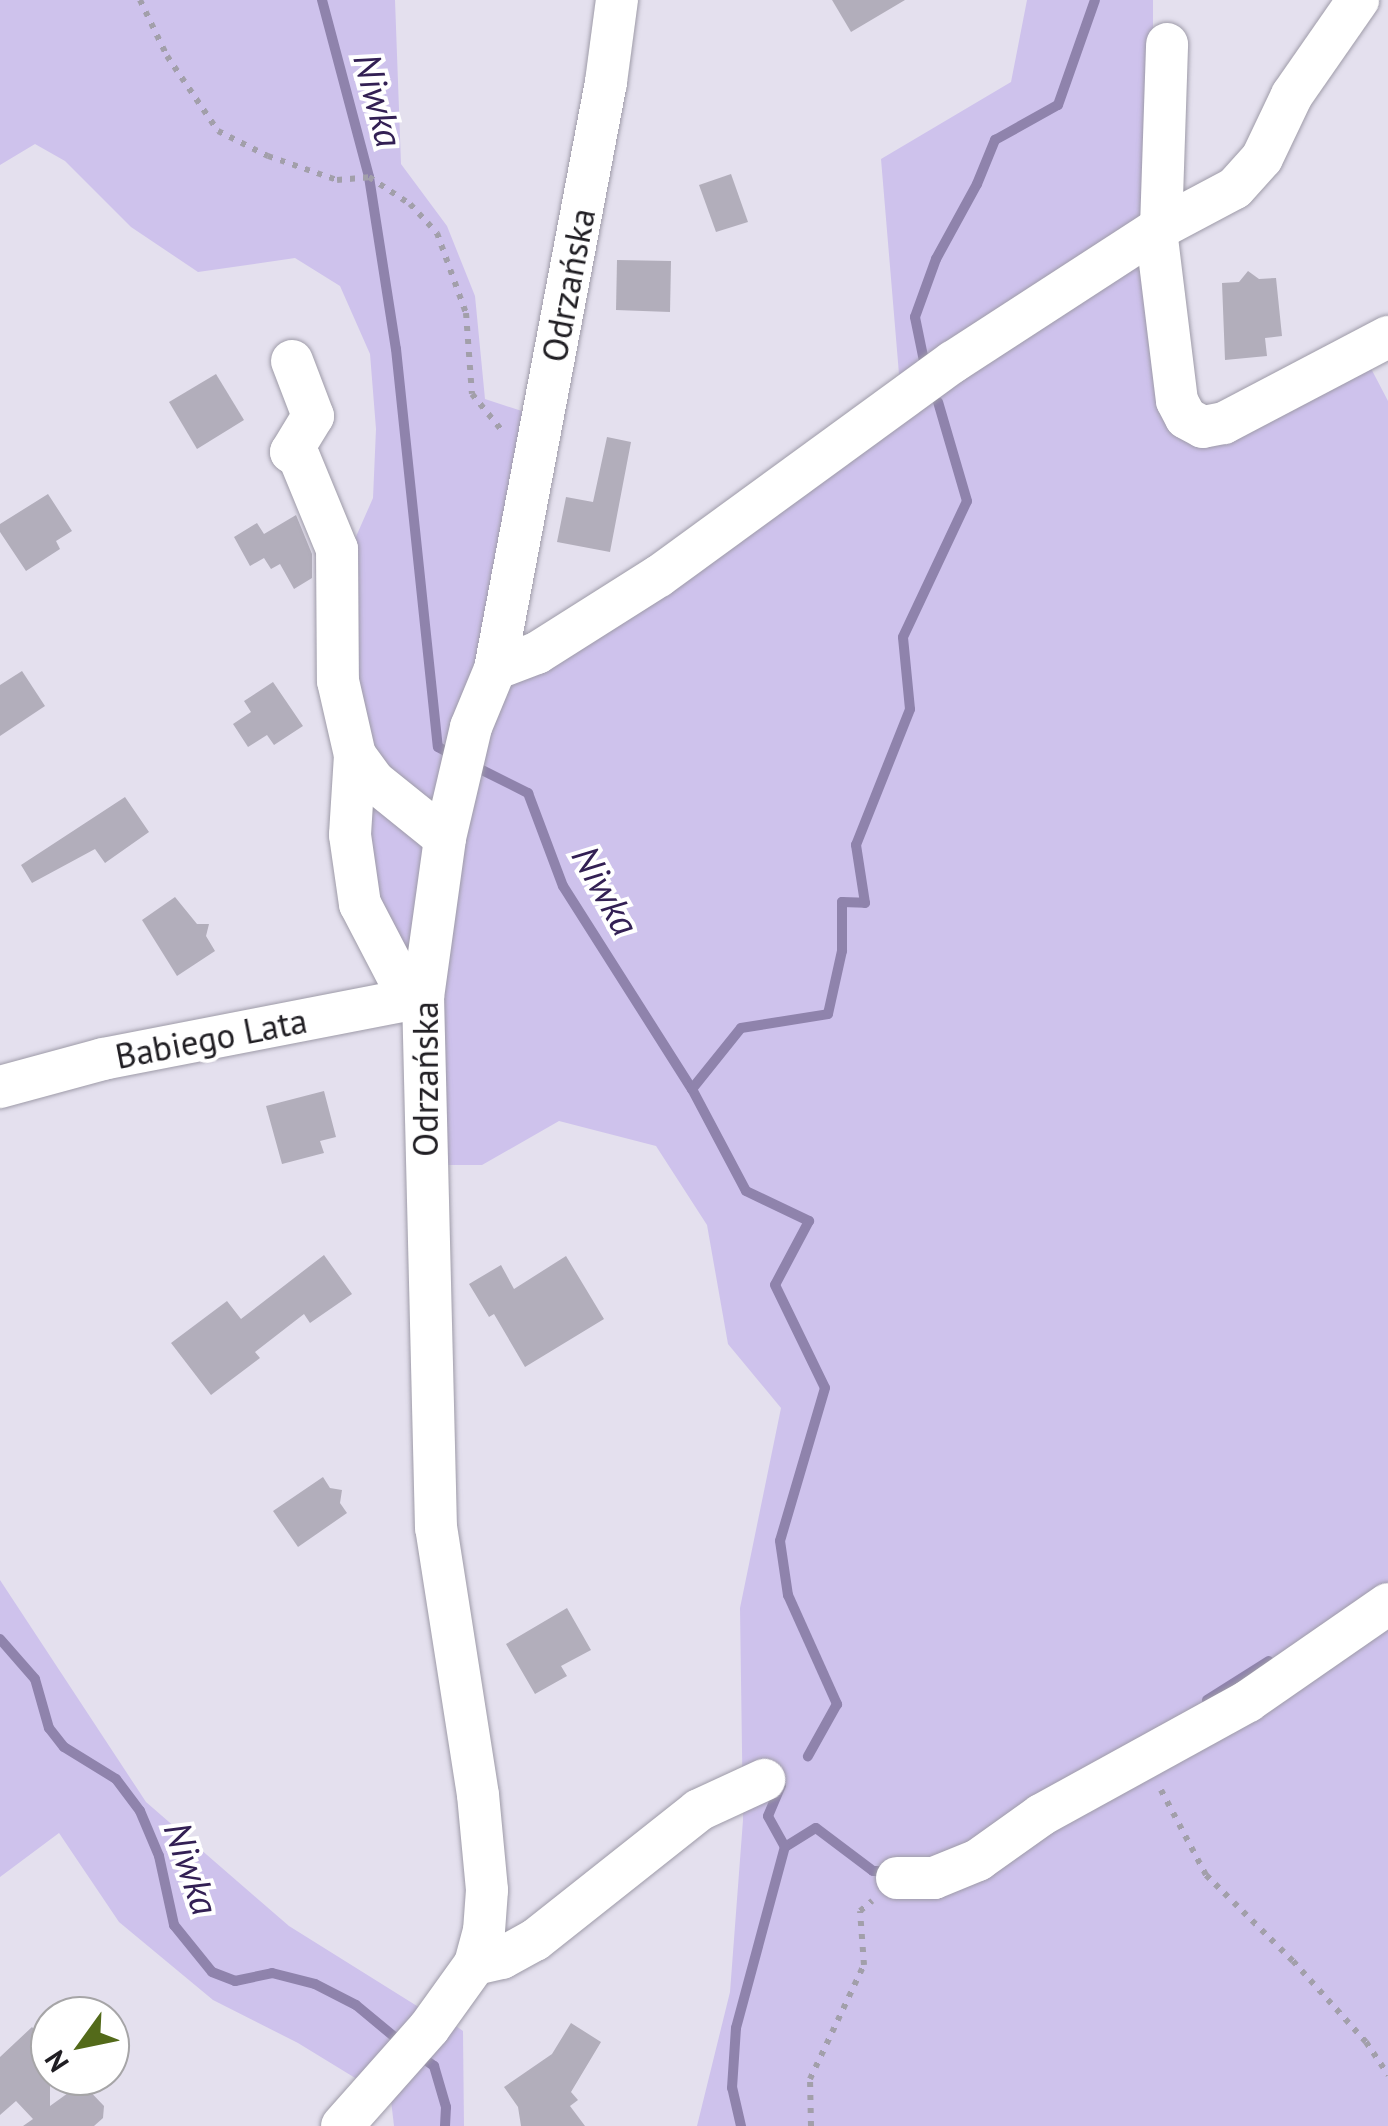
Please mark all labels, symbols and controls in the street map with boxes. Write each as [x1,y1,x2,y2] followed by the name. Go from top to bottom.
[345,48,413,152] water label: Niwka
[533,205,603,365] street label: Odrzańska
[563,837,649,943] water label: Niwka
[112,999,310,1077] street label: Babiego Lata
[404,1001,446,1157] street label: Odrzańska
[155,1816,229,1920] water label: Niwka
[30,1996,130,2096] north arrow
[36,2044,77,2079] text: N

